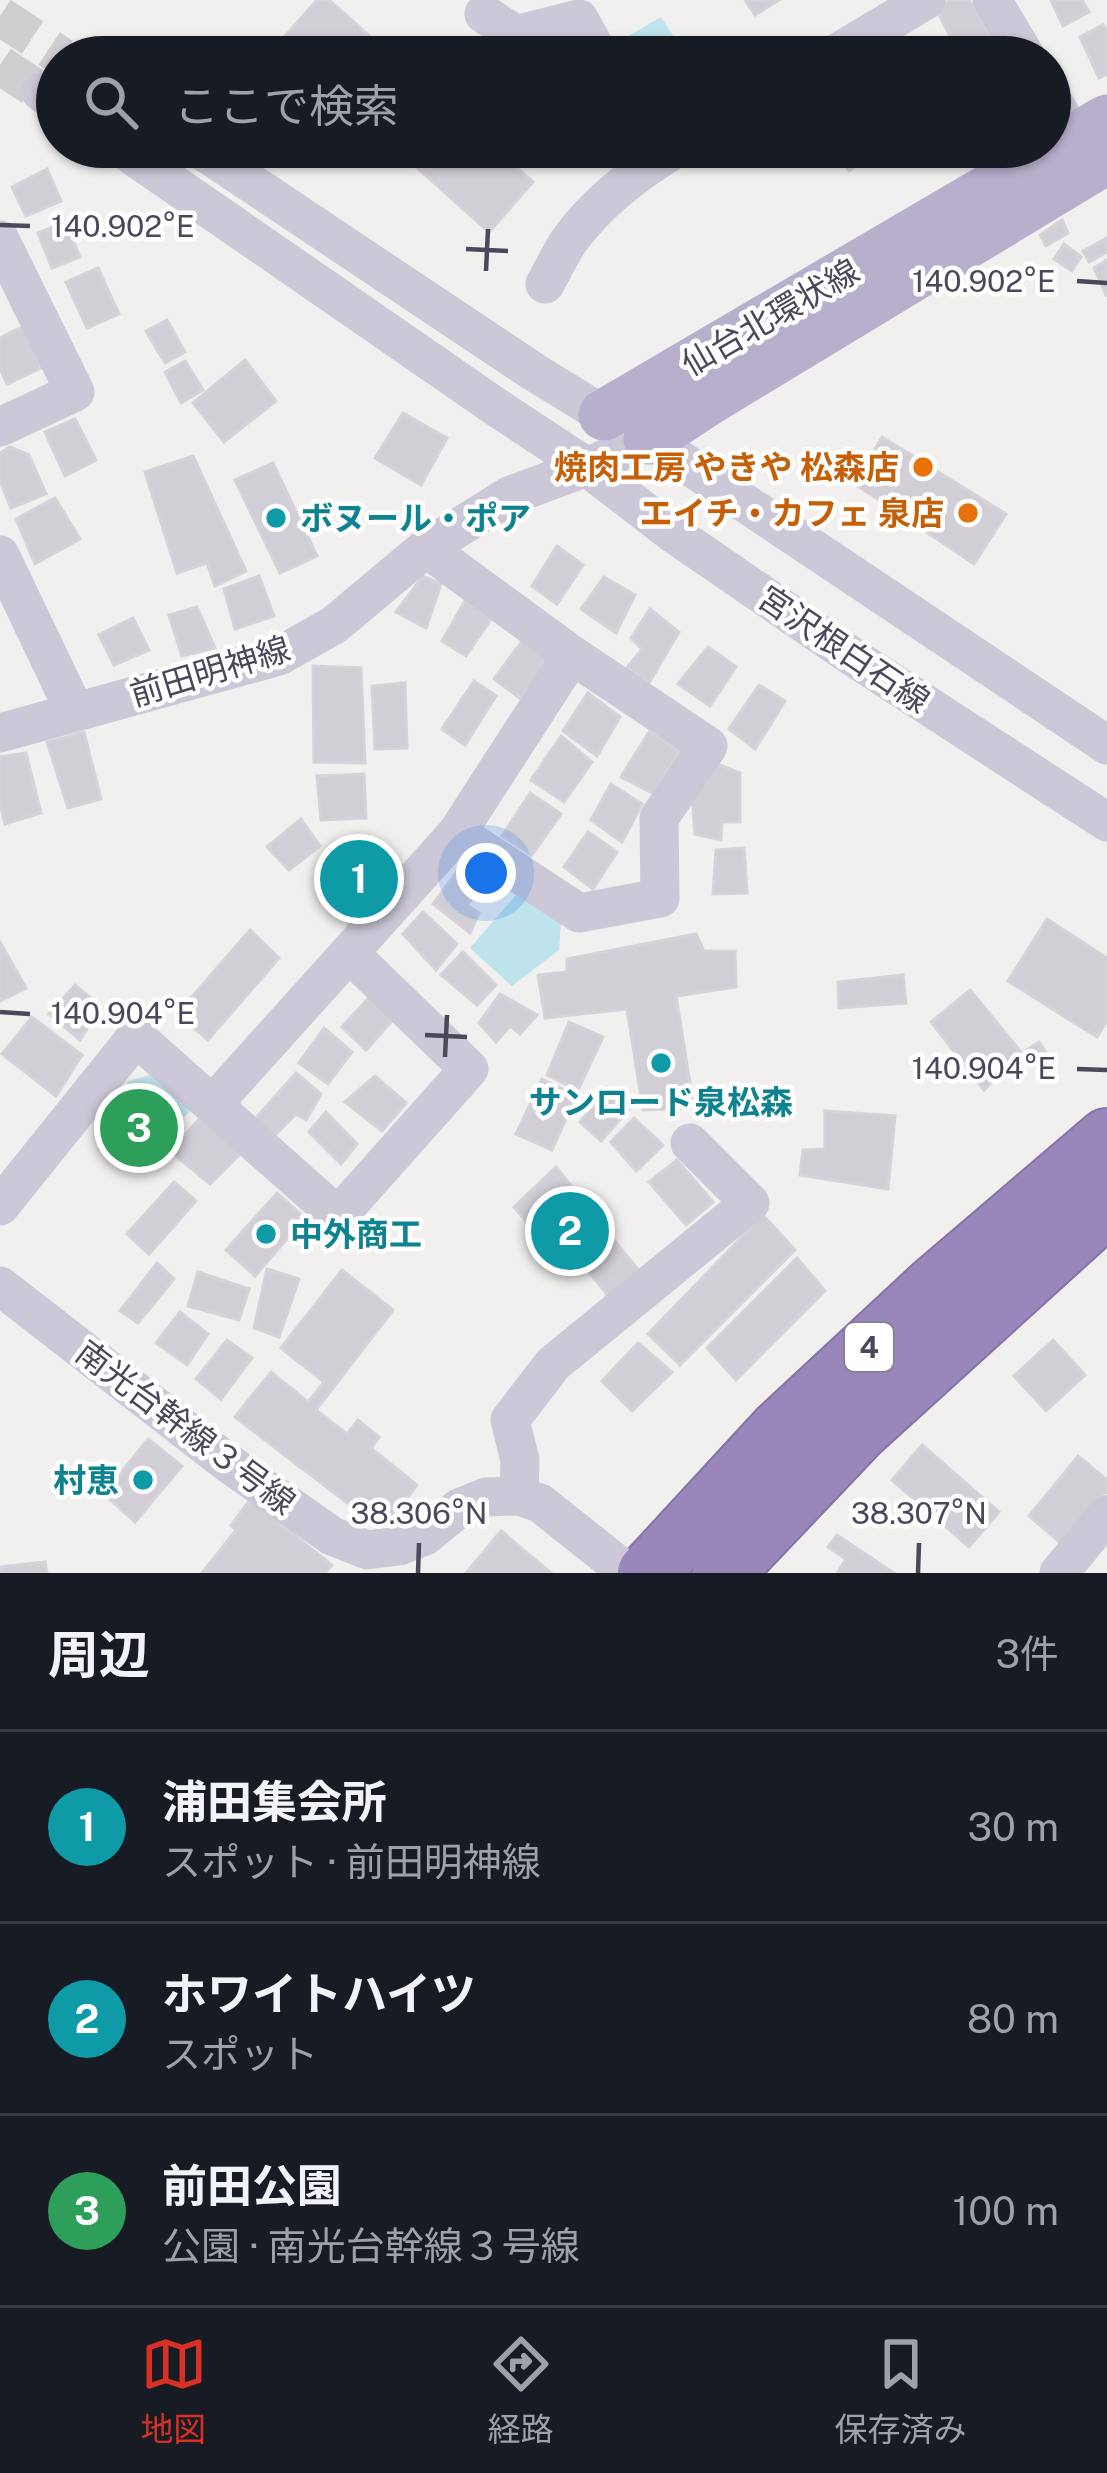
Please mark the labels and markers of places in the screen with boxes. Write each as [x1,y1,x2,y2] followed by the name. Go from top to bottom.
[554,448,899,486] place label: 焼肉工房 やきや 松森店
[910,454,936,480] marker: 焼肉工房 やきや 松森店
[640,494,944,532] place label: エイチ・カフェ 泉店
[300,499,531,537] place label: ボヌール・ポア
[955,500,981,526] marker: エイチ・カフェ 泉店
[263,505,289,531] marker: ボヌール・ポア
[320,834,398,924] pin: 1
[648,1050,674,1076] marker: サンロード泉松森
[100,1083,178,1173] pin: 3
[529,1083,793,1121] place label: サンロード泉松森
[531,1186,609,1276] pin: 2
[290,1215,422,1253] place label: 中外商工
[253,1221,279,1247] marker: 中外商工
[53,1461,119,1499] place label: 村恵
[130,1467,156,1493] marker: 村恵

